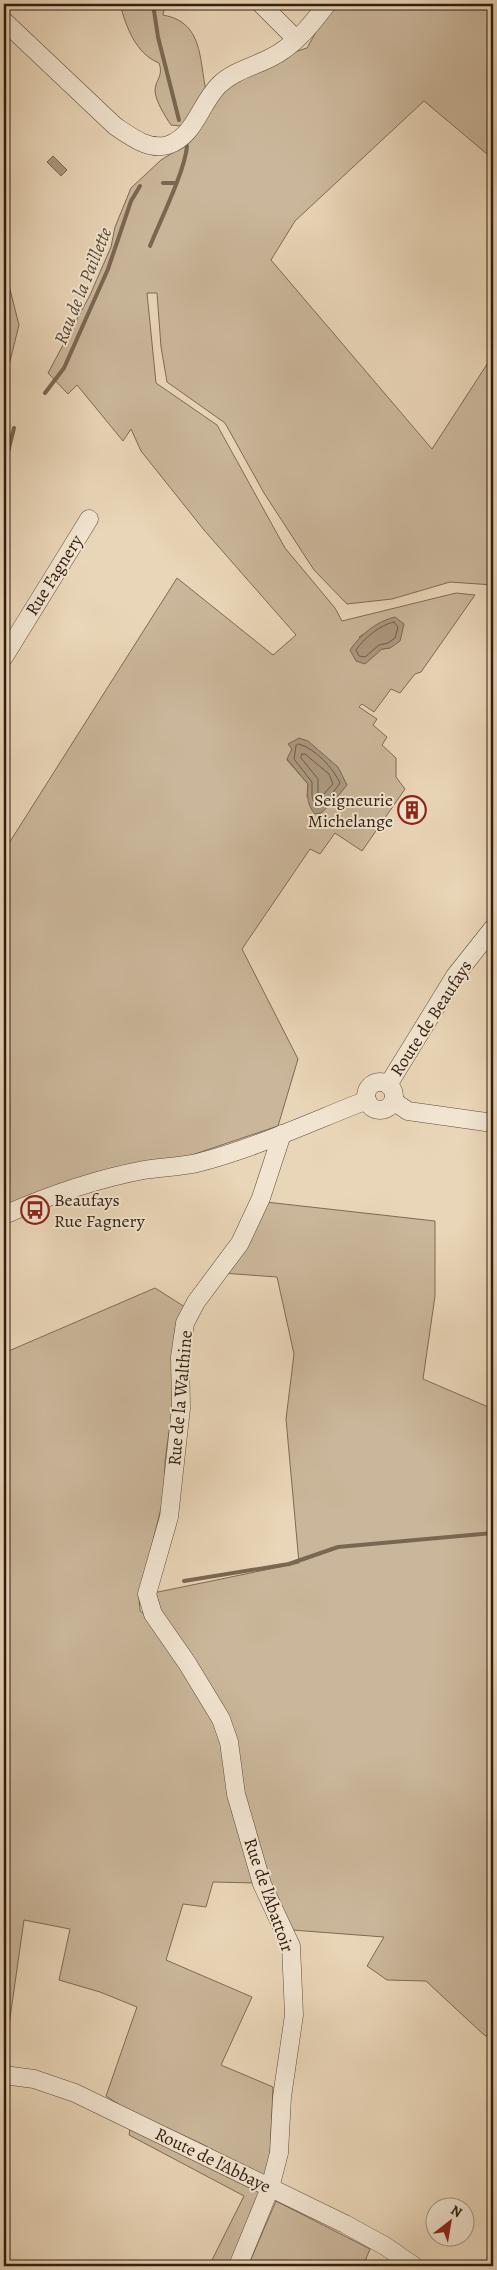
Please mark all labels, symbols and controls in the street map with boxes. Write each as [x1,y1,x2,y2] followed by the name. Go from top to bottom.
[48,223,118,348] water label: Rau de la Paillette
[20,529,89,620] street label: Rue Fagnery
[308,788,393,833] place label: Seigneurie Michelange
[397,795,427,825] building icon: Seigneurie Michelange
[384,955,478,1081] street label: Route de Beaufays
[54,1188,146,1233] place label: Beaufays Rue Fagnery
[20,1195,50,1225] bus stop icon: Beaufays Rue Fagnery
[162,1329,198,1467] street label: Rue de la Walthine
[238,1835,300,1955] street label: Rue de l'Abattoir
[151,2122,275,2198] street label: Route de l'Abbaye
[424,2198,474,2248] north arrow
[447,2201,466,2222] text: N

